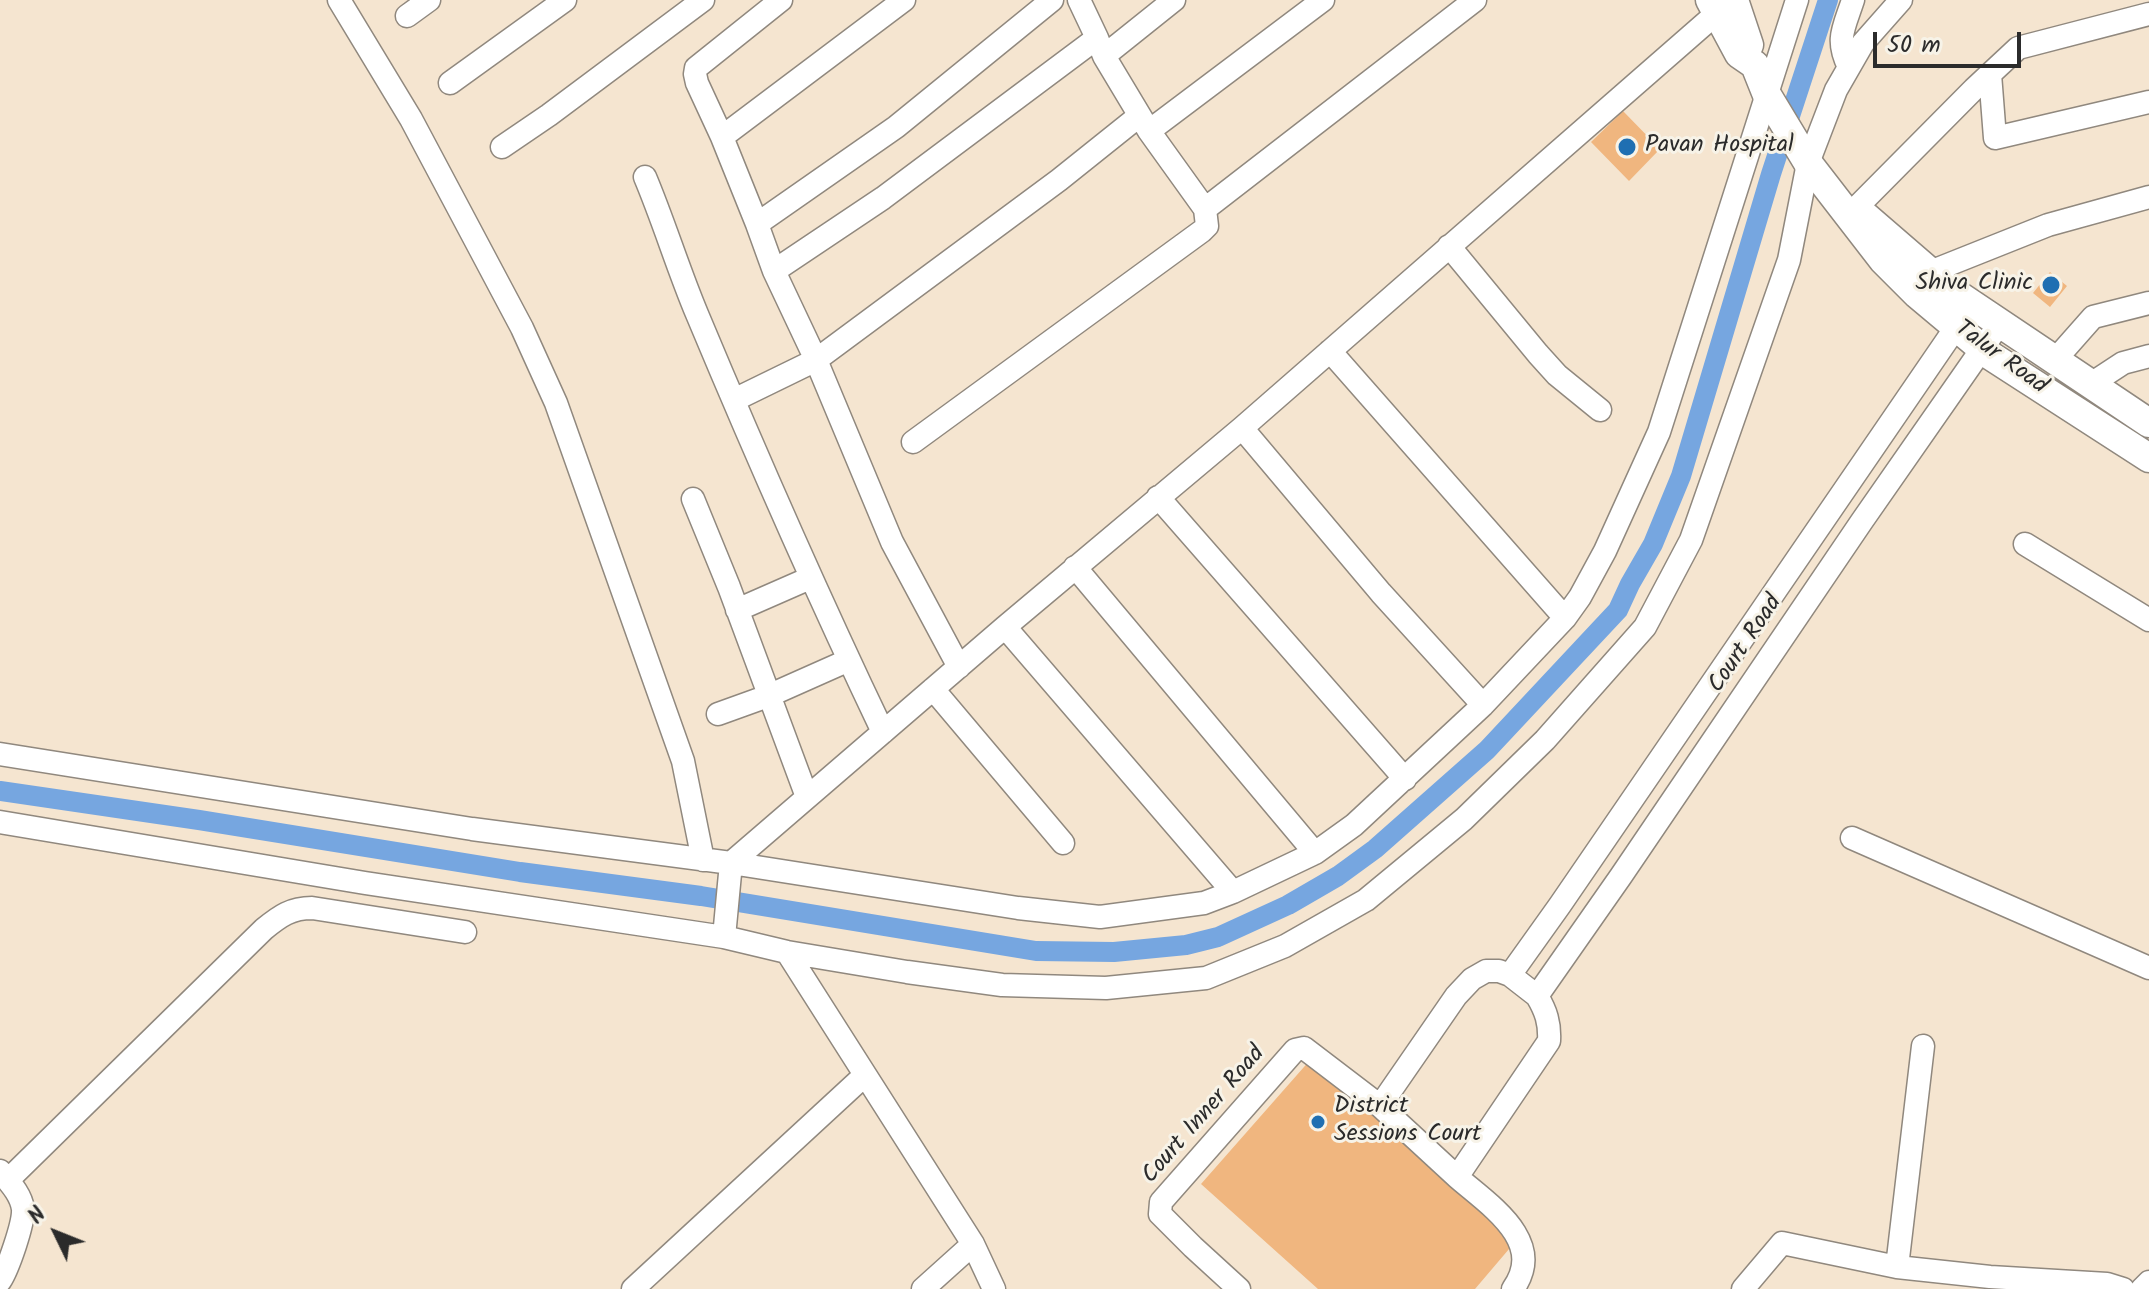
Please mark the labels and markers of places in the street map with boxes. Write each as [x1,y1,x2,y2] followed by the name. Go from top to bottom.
[1645,133,1794,161] place label: Pavan Hospital
[1616,136,1638,158] marker: Pavan Hospital
[1916,271,2033,299] place label: Shiva Clinic
[2040,274,2062,296] marker: Shiva Clinic
[1334,1094,1481,1150] place label: District Sessions Court
[1309,1113,1327,1131] marker: District Sessions Court

